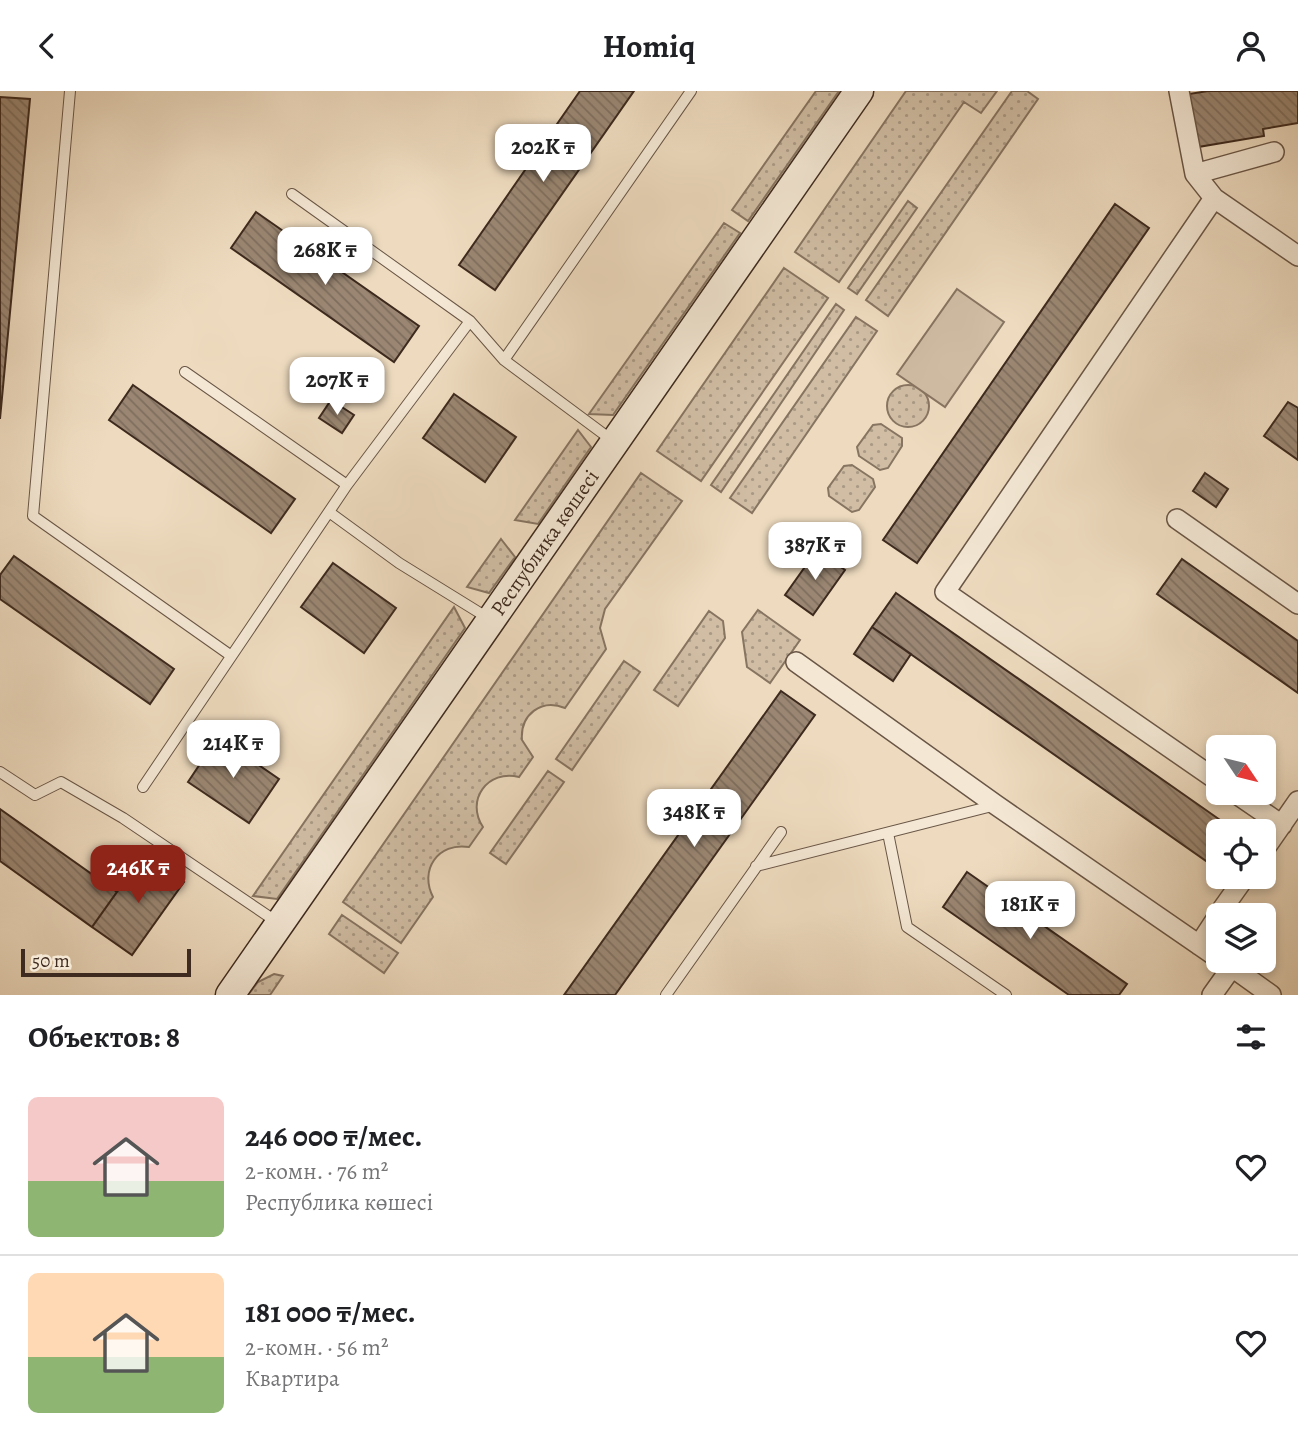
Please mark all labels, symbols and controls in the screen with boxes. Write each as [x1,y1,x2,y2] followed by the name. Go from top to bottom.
[603,24,695,68] text: Homiq
[28,27,66,65] icon: back
[1232,27,1270,65] icon: person
[486,125,600,184] pin: 202K ₸
[511,131,575,162] text: 202K ₸
[268,227,382,287] pin: 268K ₸
[293,234,357,265] text: 268K ₸
[280,357,394,417] pin: 207K ₸
[306,364,368,395] text: 207K ₸
[484,464,605,621] street label: Республика көшесі
[758,523,872,582] pin: 387K ₸
[784,529,846,560] text: 387K ₸
[176,721,290,780] pin: 214K ₸
[203,727,263,758] text: 214K ₸
[1206,735,1276,805] north arrow
[1206,735,1276,973] map controls
[637,789,751,849] pin: 348K ₸
[663,796,725,827] text: 348K ₸
[1206,819,1276,889] button: locate
[81,845,195,905] pin: 246K ₸
[106,852,170,883] text: 246K ₸
[973,881,1087,941] pin: 181K ₸
[1001,888,1059,919] text: 181K ₸
[1206,903,1276,973] button: layers
[21,946,191,978] scale bar
[32,948,70,974] text: 50 m
[28,1017,180,1057] text: Объектов: 8
[1232,1018,1270,1056] icon: filters
[245,1116,423,1156] text: 246 000 ₸/мес.
[84,1125,168,1209] icon: home
[1232,1148,1270,1186] icon: heart
[245,1156,388,1187] text: 2-комн. · 76 m²
[245,1187,433,1218] text: Республика көшесі
[245,1292,416,1332] text: 181 000 ₸/мес.
[84,1301,168,1385] icon: home
[1232,1324,1270,1362] icon: heart
[245,1332,389,1363] text: 2-комн. · 56 m²
[245,1363,340,1394] text: Квартира

